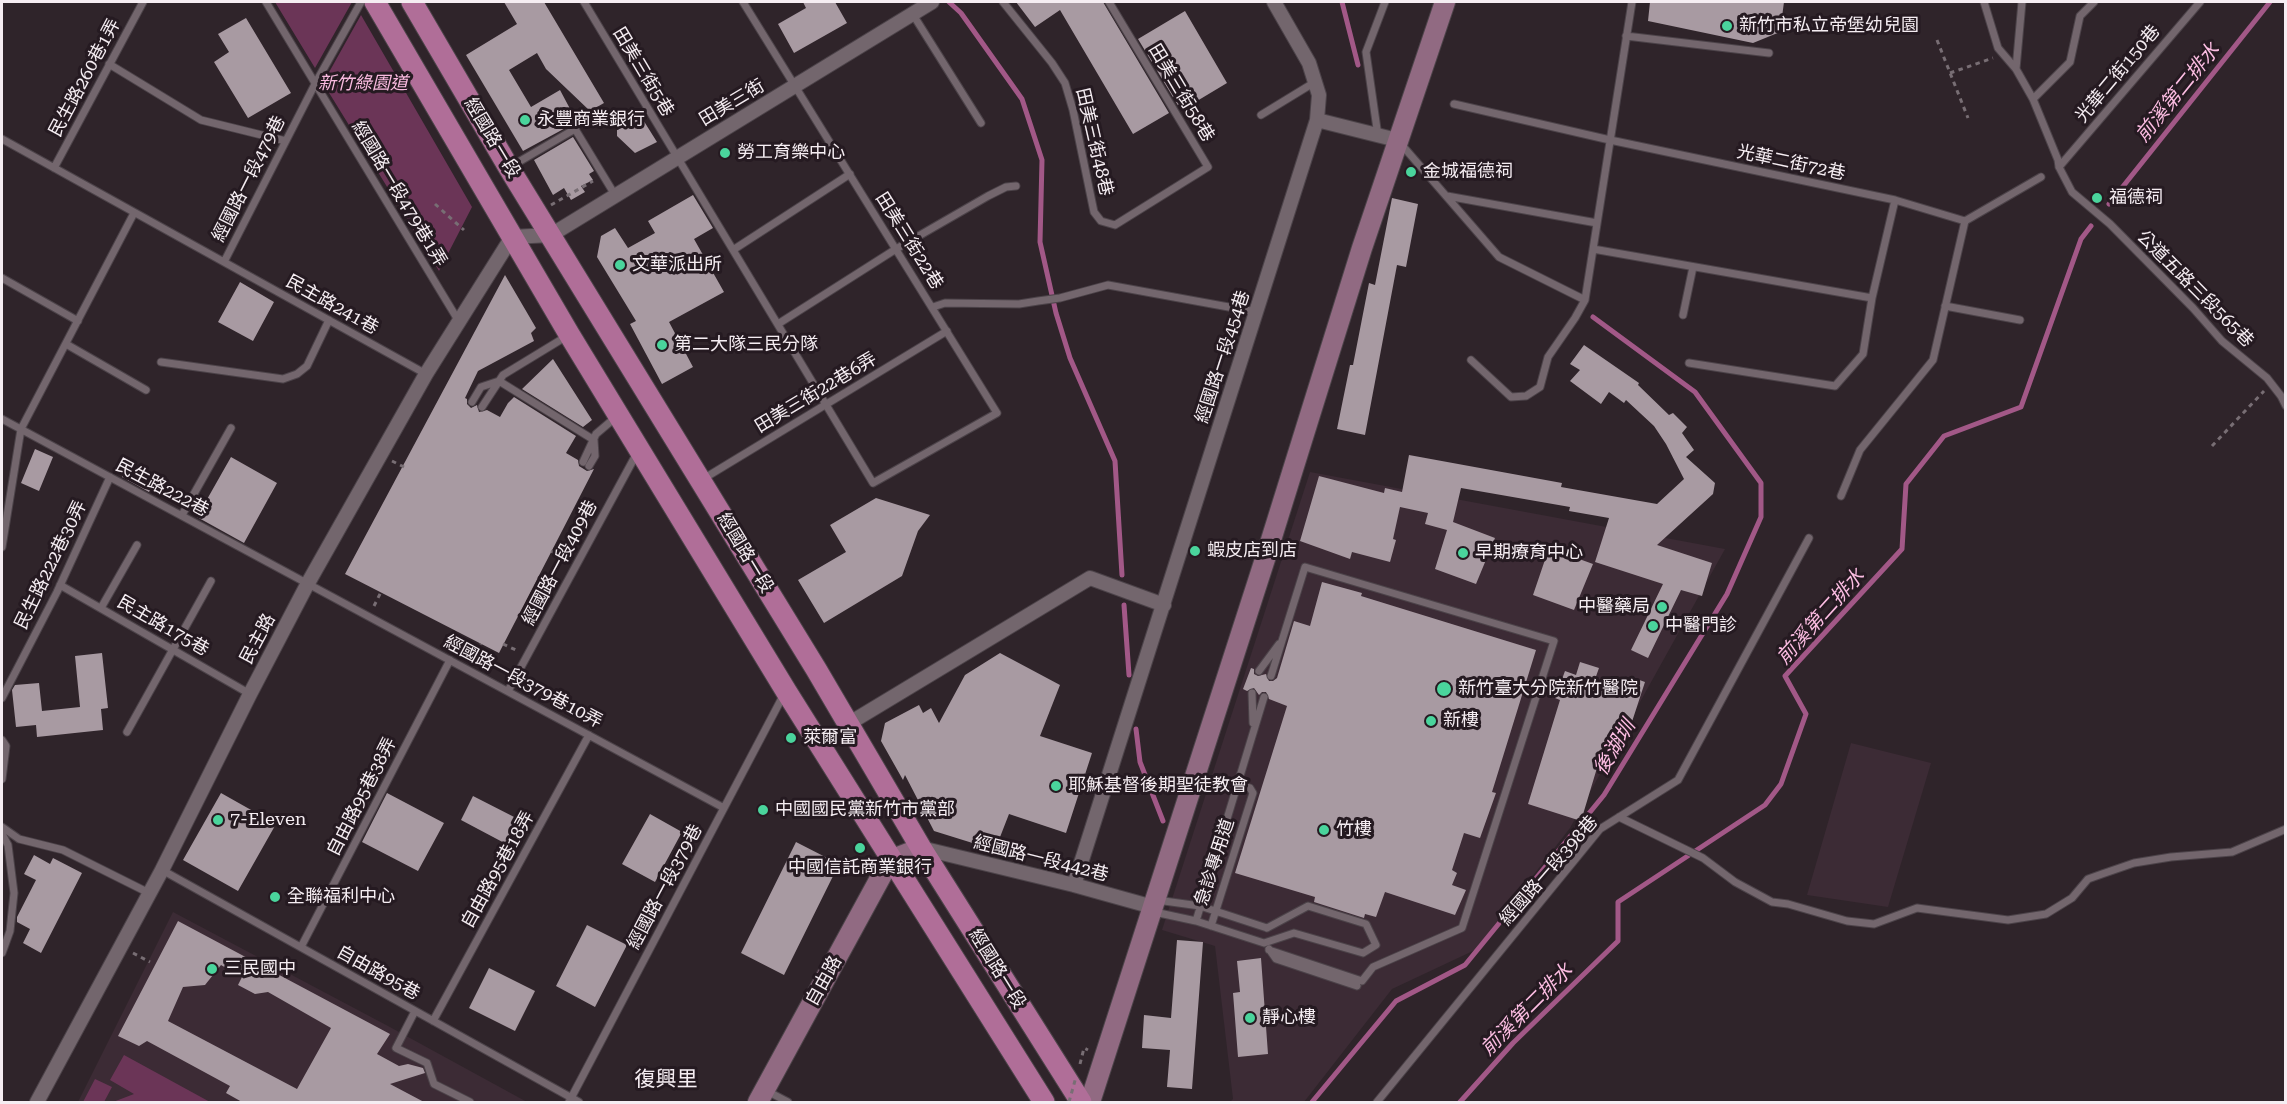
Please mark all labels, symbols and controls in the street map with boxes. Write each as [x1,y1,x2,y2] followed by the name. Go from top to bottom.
[45,15,125,141] street label: 民生路260巷1弄
[1739,15,1919,37] place label: 新竹市私立帝堡幼兒園
[1720,19,1734,33] marker: 新竹市私立帝堡幼兒園
[2071,21,2165,127] street label: 光華二街150巷
[608,24,678,120] street label: 田美三街5巷
[2131,39,2225,147] water label: 前溪第二排水
[1143,40,1219,146] street label: 田美三街58巷
[318,73,408,95] park label: 新竹綠園道
[696,75,768,131] street label: 田美三街
[1071,86,1117,198] street label: 田美三街48巷
[460,94,524,182] street label: 經國路一段
[537,109,645,131] place label: 永豐商業銀行
[208,113,290,245] street label: 經國路一段479巷
[518,113,532,127] marker: 永豐商業銀行
[347,117,451,271] street label: 經國路一段479巷1弄
[1735,141,1847,185] street label: 光華二街72巷
[737,142,845,164] place label: 勞工育樂中心
[718,146,732,160] marker: 勞工育樂中心
[1423,161,1513,183] place label: 金城福德祠
[1404,165,1418,179] marker: 金城福德祠
[2109,187,2163,209] place label: 福德祠
[871,189,947,293] street label: 田美三街22巷
[2090,191,2104,205] marker: 福德祠
[2132,226,2258,352] street label: 公道五路三段565巷
[632,254,722,276] place label: 文華派出所
[613,258,627,272] marker: 文華派出所
[282,271,382,339] street label: 民主路241巷
[1191,288,1255,426] street label: 經國路一段454巷
[674,334,818,356] place label: 第二大隊三民分隊
[655,338,669,352] marker: 第二大隊三民分隊
[751,348,881,438] street label: 田美三街22巷6弄
[112,454,212,522] street label: 民生路222巷
[11,497,91,633] street label: 民生路222巷30弄
[518,497,602,629] street label: 經國路一段409巷
[713,509,777,597] street label: 經國路一段
[1207,540,1297,562] place label: 蝦皮店到店
[1475,542,1583,564] place label: 早期療育中心
[1188,544,1202,558] marker: 蝦皮店到店
[1456,546,1470,560] marker: 早期療育中心
[1772,564,1870,670] water label: 前溪第二排水
[113,591,213,661] street label: 民主路175巷
[1578,596,1650,618] place label: 中醫藥局
[1655,600,1669,614] marker: 中醫藥局
[236,610,280,668] street label: 民主路
[1665,615,1737,637] place label: 中醫門診
[1646,619,1660,633] marker: 中醫門診
[440,631,606,733] street label: 經國路一段379巷10弄
[1458,678,1638,700] place label: 新竹臺大分院新竹醫院
[1435,680,1453,698] marker: 新竹臺大分院新竹醫院
[1443,710,1479,732] place label: 新樓
[1424,714,1438,728] marker: 新樓
[1589,716,1641,780] water label: 後湖圳
[803,727,857,749] place label: 萊爾富
[784,731,798,745] marker: 萊爾富
[323,734,401,860] street label: 自由路95巷38弄
[1068,775,1248,797] place label: 耶穌基督後期聖徒教會
[1049,779,1063,793] marker: 耶穌基督後期聖徒教會
[775,799,955,821] place label: 中國國民黨新竹市黨部
[756,803,770,817] marker: 中國國民黨新竹市黨部
[457,808,539,932] street label: 自由路95巷18弄
[230,809,306,831] place label: 7-Eleven
[1496,812,1602,930] street label: 經國路一段398巷
[211,813,225,827] marker: 7-Eleven
[1191,816,1239,908] street label: 急診專用道
[1336,819,1372,841] place label: 竹樓
[623,821,707,953] street label: 經國路一段379巷
[1317,823,1331,837] marker: 竹樓
[971,832,1111,886] street label: 經國路一段442巷
[853,841,867,855] marker: 中國信託商業銀行
[788,857,932,879] place label: 中國信託商業銀行
[287,886,395,908] place label: 全聯福利中心
[268,890,282,904] marker: 全聯福利中心
[964,925,1030,1013] street label: 經國路一段
[332,941,424,1005] street label: 自由路95巷
[801,952,847,1010] street label: 自由路
[224,958,296,980] place label: 三民國中
[1476,959,1578,1061] water label: 前溪第二排水
[205,962,219,976] marker: 三民國中
[1262,1007,1316,1029] place label: 靜心樓
[1243,1011,1257,1025] marker: 靜心樓
[635,1067,697,1093] district label: 復興里

